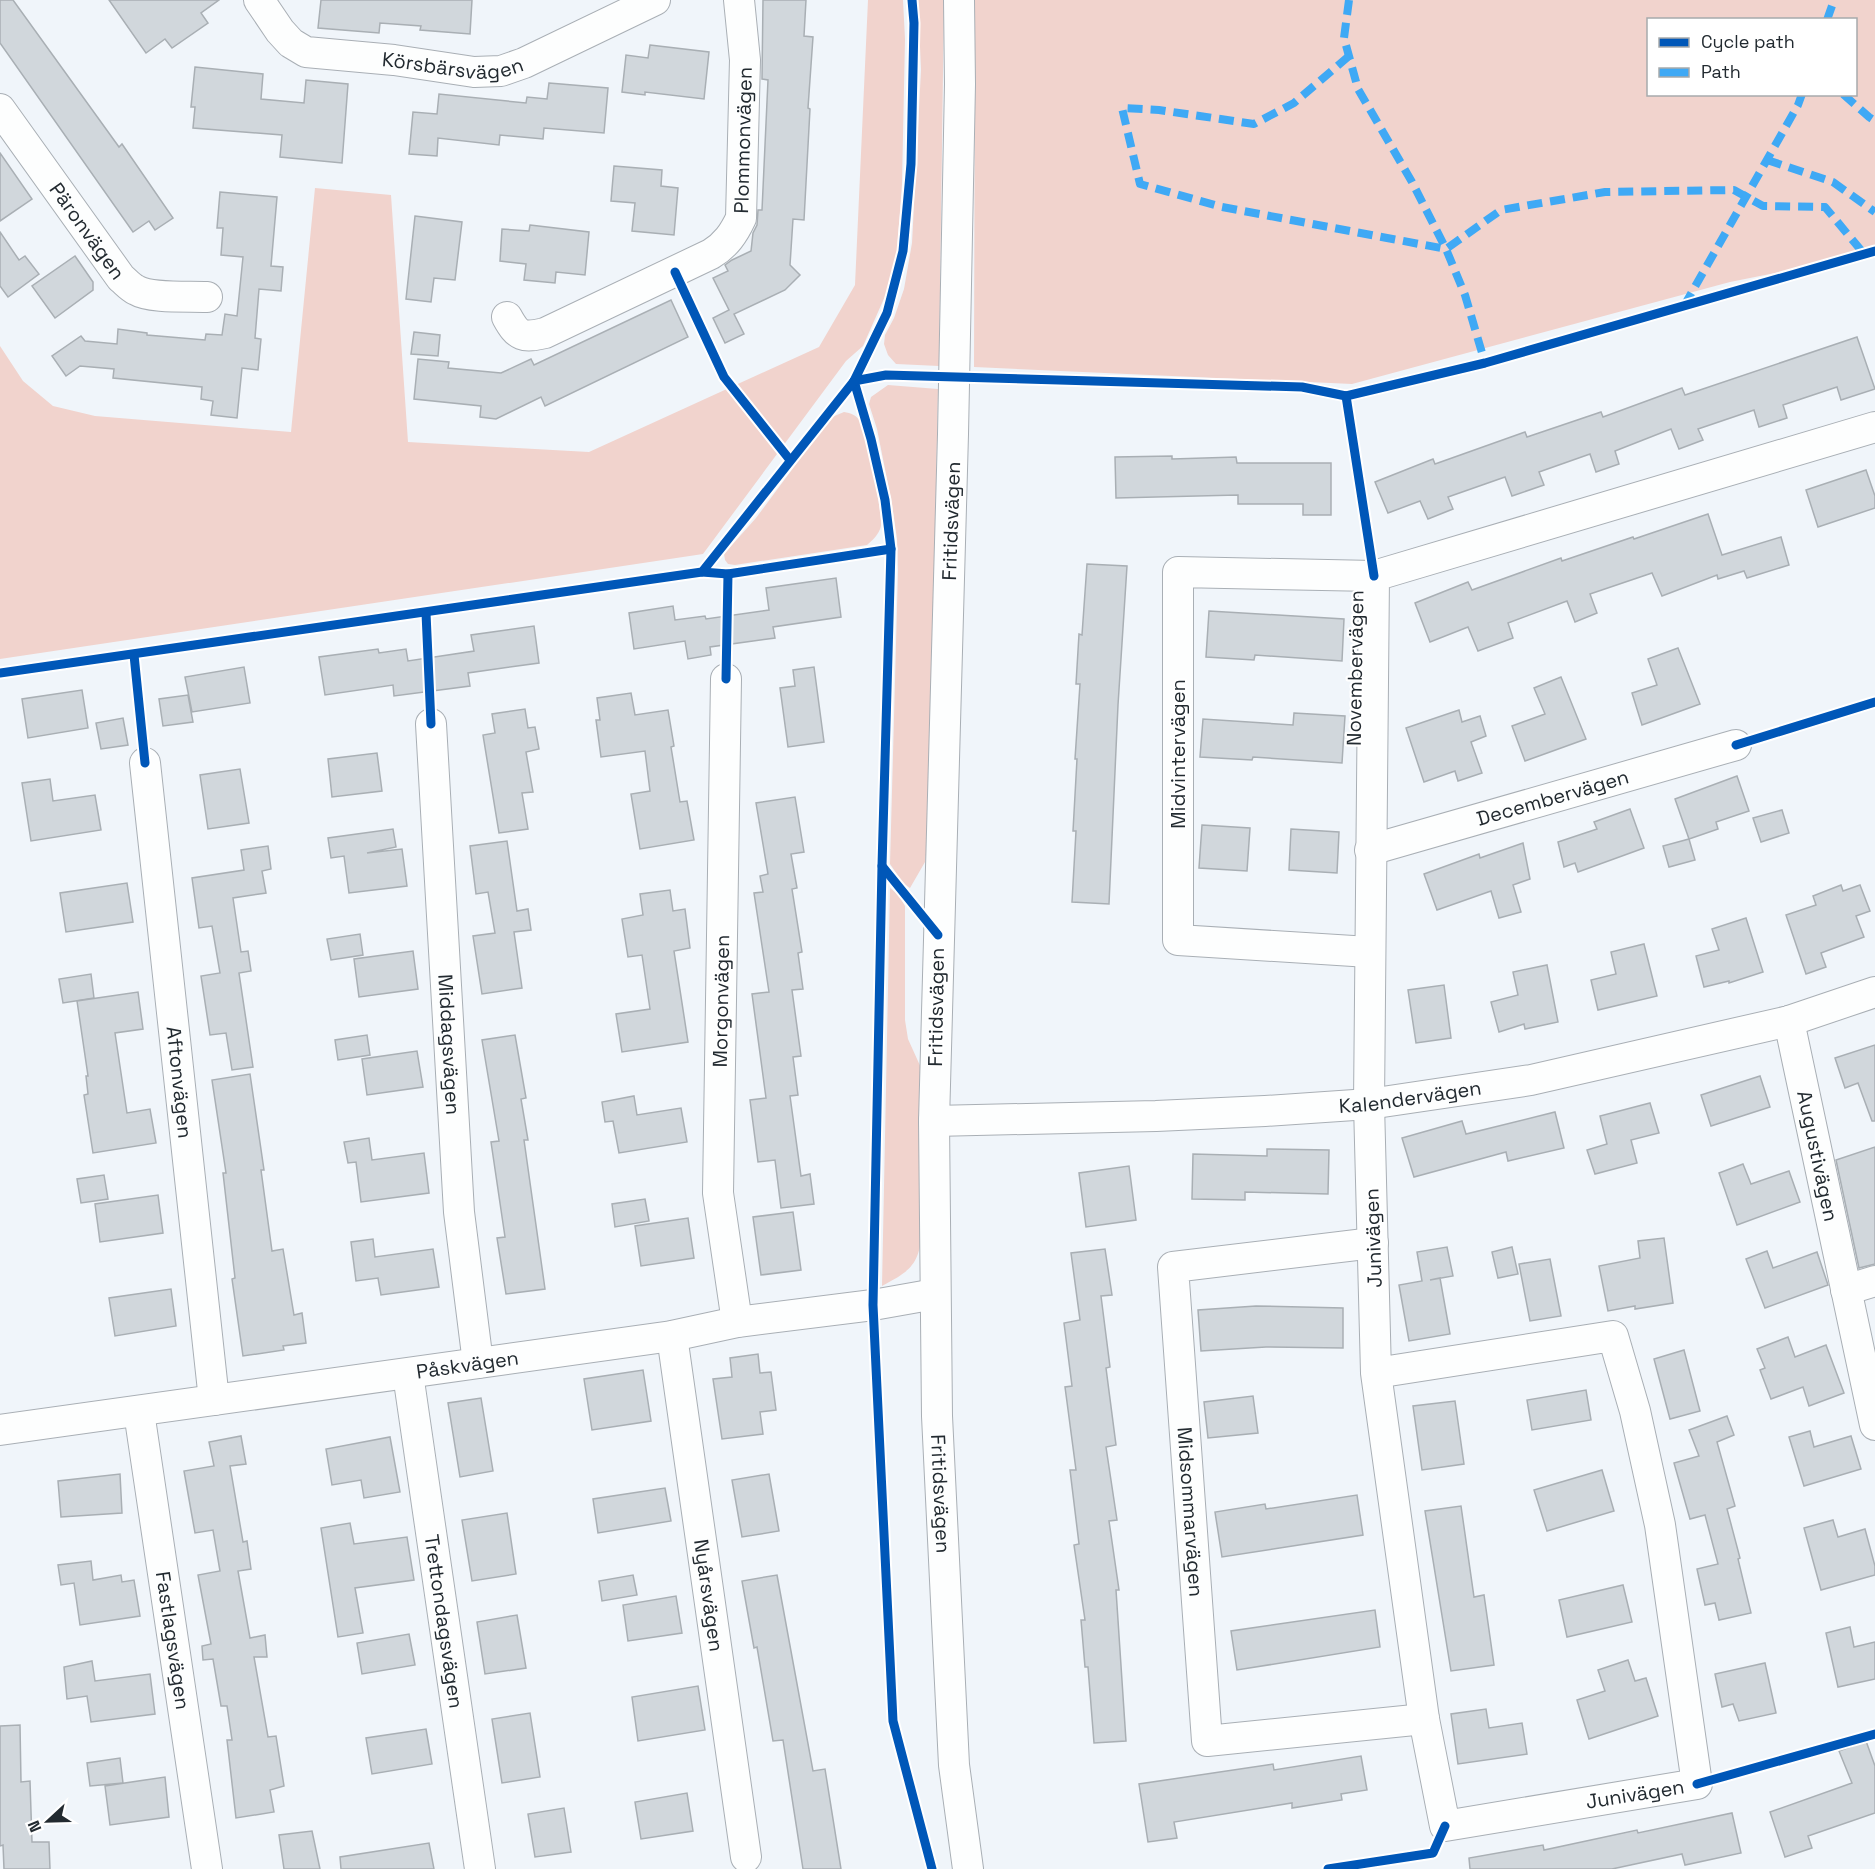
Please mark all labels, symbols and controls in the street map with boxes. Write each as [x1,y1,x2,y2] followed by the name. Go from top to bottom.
[1647,18,1857,96] legend
[1701,30,1795,53] text: Cycle path
[381,46,527,85] street label: Körsbärsvägen
[1701,60,1741,83] text: Path
[728,67,758,214] street label: Plommonvägen
[44,177,131,285] street label: Päronvägen
[936,461,966,581] street label: Fritidsvägen
[1341,590,1369,746] street label: Novembervägen
[1165,679,1191,829] street label: Midvintervägen
[1474,763,1632,832] street label: Decembervägen
[707,934,735,1068] street label: Morgonvägen
[922,947,950,1067] street label: Fritidsvägen
[432,973,466,1116] street label: Middagsvägen
[161,1025,199,1139] street label: Aftonvägen
[1338,1075,1483,1119] street label: Kalendervägen
[1791,1088,1844,1224] street label: Augustivägen
[1358,1188,1388,1288] street label: Junivägen
[415,1345,520,1385] street label: Påskvägen
[1172,1426,1210,1598] street label: Midsommarvägen
[925,1433,957,1554] street label: Fritidsvägen
[418,1533,469,1710] street label: Trettondagsvägen
[688,1538,730,1653] street label: Nyårsvägen
[150,1570,196,1711] street label: Fastlagsvägen
[1584,1773,1686,1815] street label: Junivägen
[18,1791,78,1851] north arrow
[23,1818,46,1835] text: N

